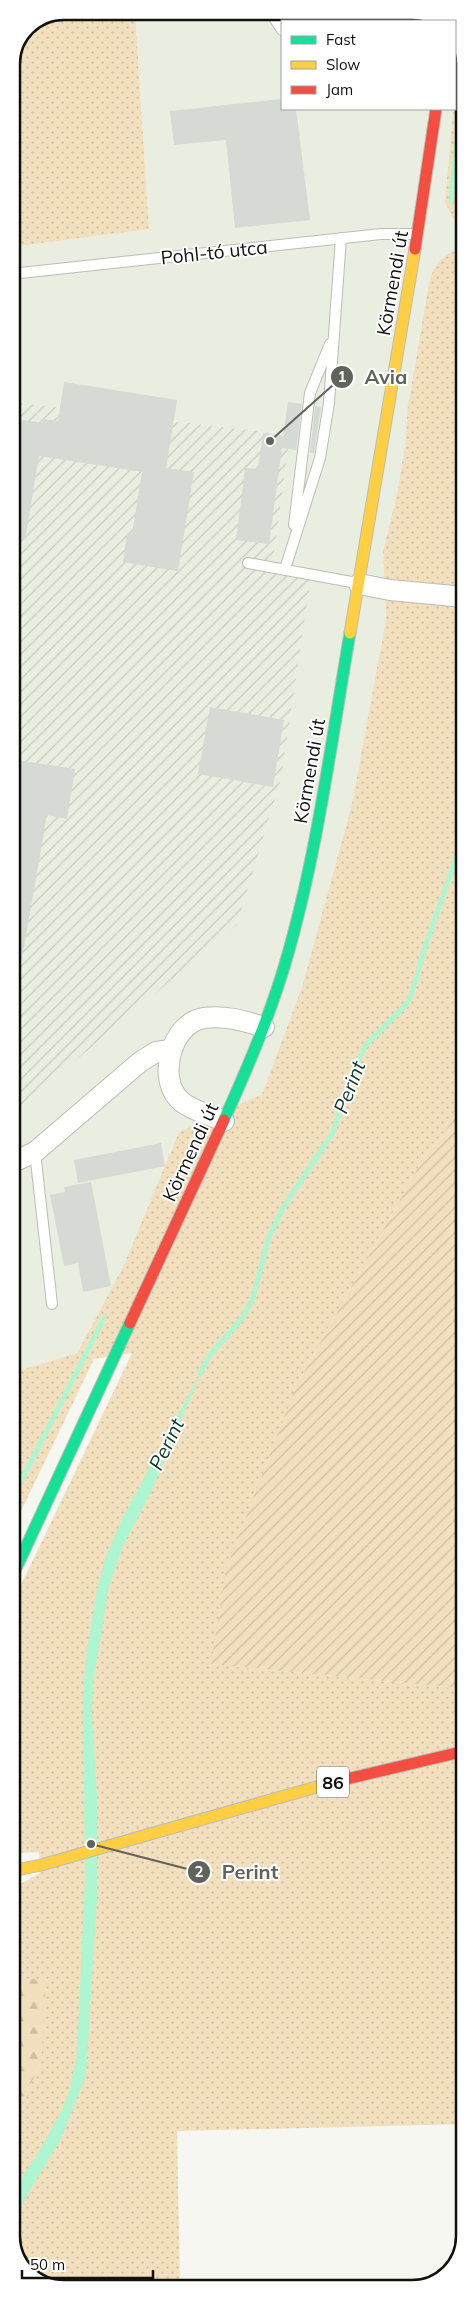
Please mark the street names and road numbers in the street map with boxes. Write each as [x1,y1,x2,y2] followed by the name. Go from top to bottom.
[371,228,413,337] street label: Körmendi út
[159,234,269,270] street label: Pohl-tó utca
[288,716,330,825] street label: Körmendi út
[157,1098,223,1205] street label: Körmendi út
[317,1766,349,1798] road number: 86

